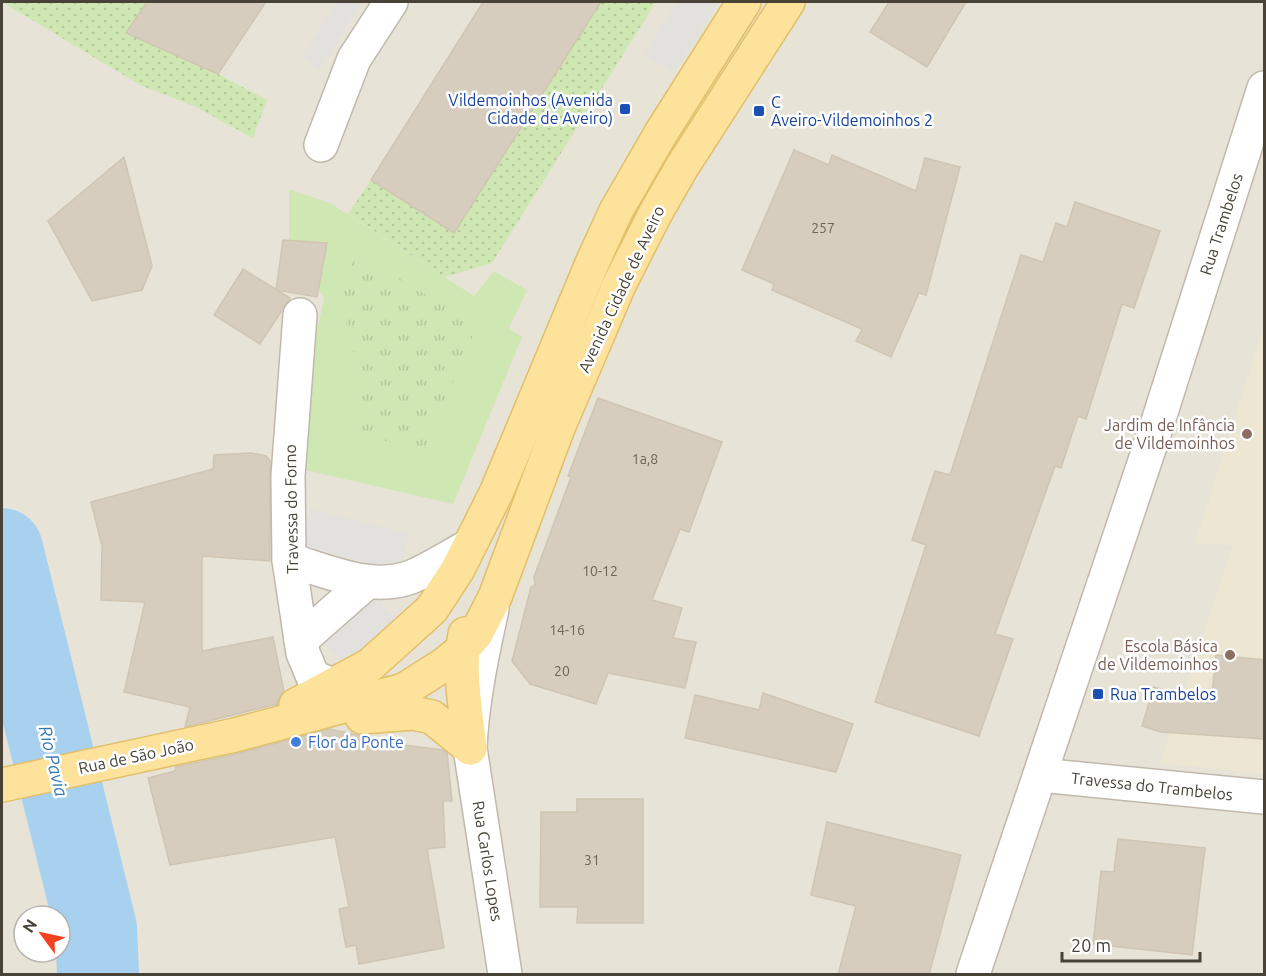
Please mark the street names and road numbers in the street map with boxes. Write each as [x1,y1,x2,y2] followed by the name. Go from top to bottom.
[1196,171,1246,277] street label: Rua Trambelos
[574,203,668,375] street label: Avenida Cidade de Aveiro
[281,444,301,574] street label: Travessa do Forno
[77,735,195,777] street label: Rua de São João
[1070,769,1234,803] street label: Travessa do Trambelos
[470,799,506,923] street label: Rua Carlos Lopes

